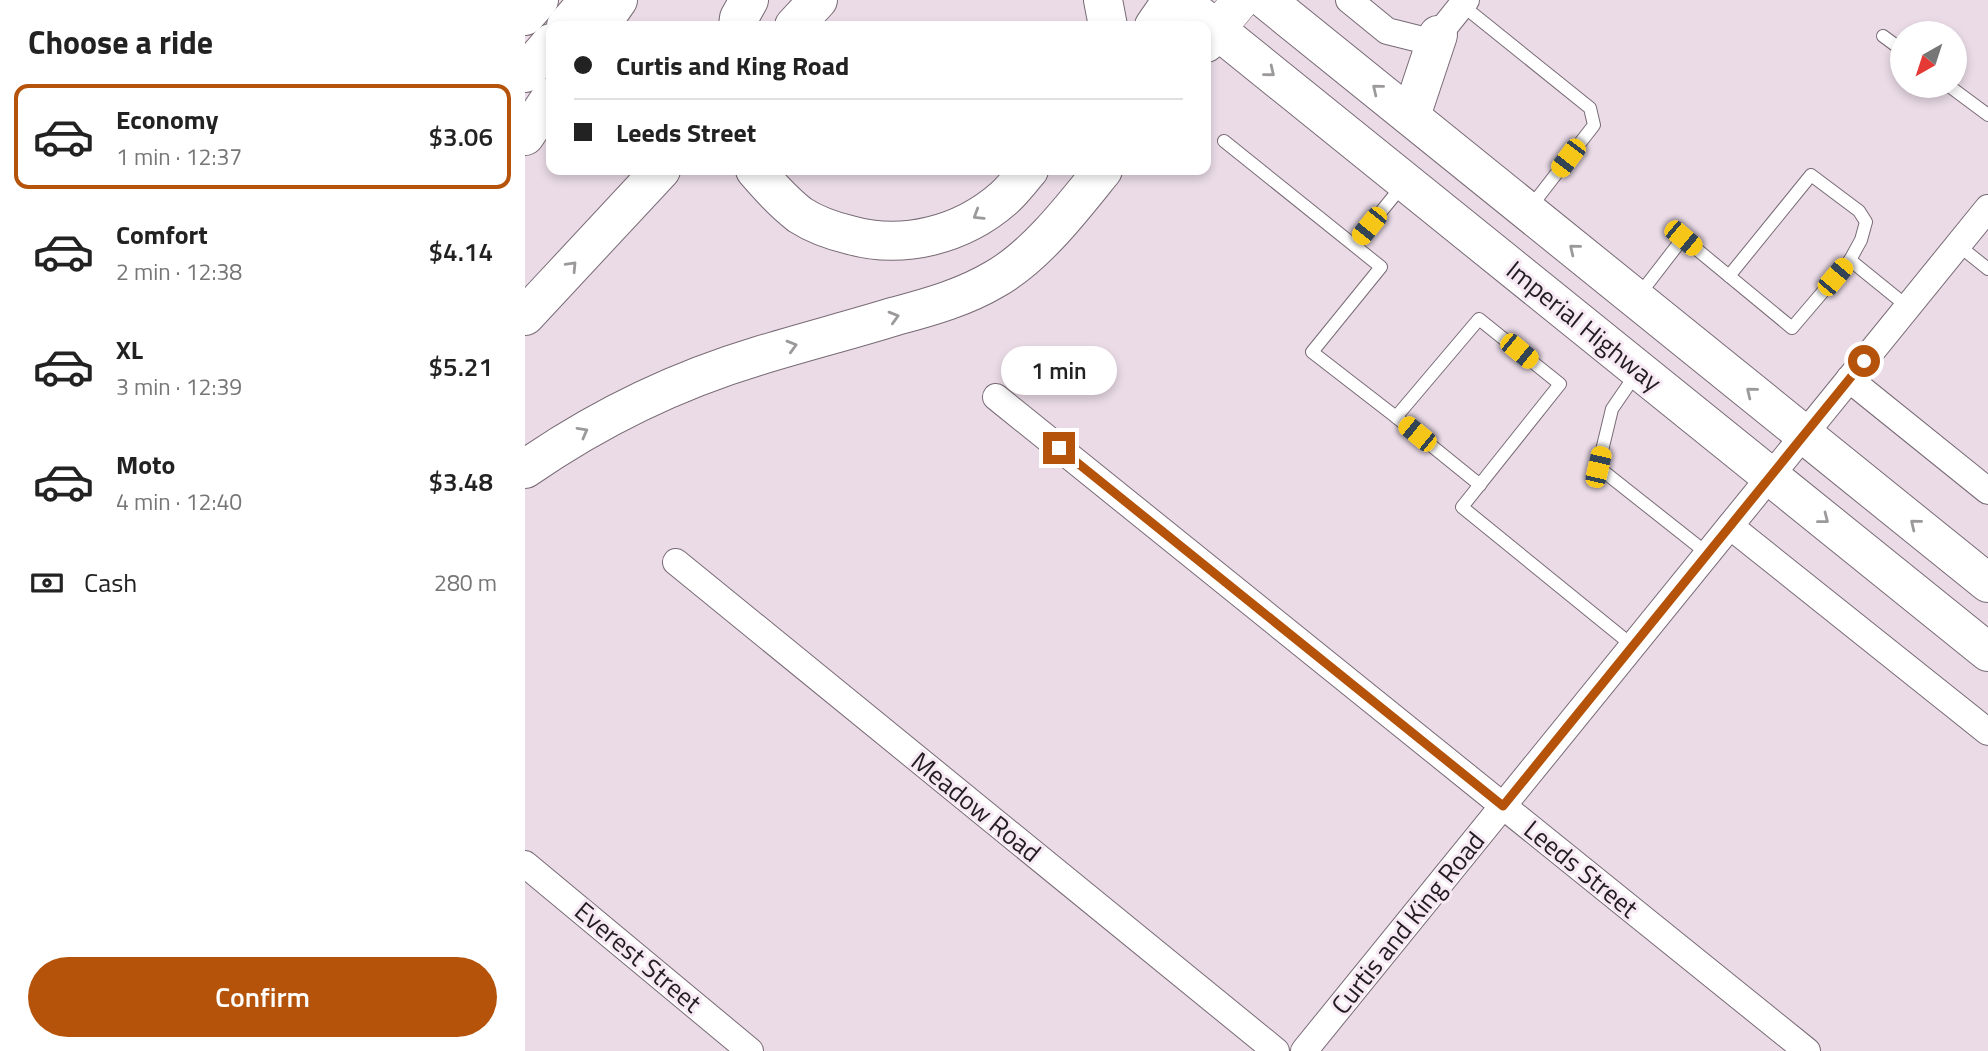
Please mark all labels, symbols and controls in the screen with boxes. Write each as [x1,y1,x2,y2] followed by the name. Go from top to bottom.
[28,18,213,66] text: Choose a ride
[1890,21,1967,98] north arrow
[1890,21,1967,98] map controls
[616,46,849,85] text: Curtis and King Road
[1262,64,1275,76] one-way arrow
[1373,85,1386,97] one-way arrow
[116,100,218,139] text: Economy
[32,105,95,168] icon: car
[616,113,756,152] text: Leeds Street
[429,117,493,156] text: $3.06
[1547,135,1590,181] car
[116,139,242,174] text: 1 min · 12:37
[1348,203,1391,249] car
[973,206,986,219] one-way arrow
[116,215,208,254] text: Comfort
[1661,216,1706,260] car
[32,220,95,283] icon: car
[429,232,493,271] text: $4.14
[1570,244,1582,257] one-way arrow
[1498,251,1670,401] street label: Imperial Highway
[116,254,242,289] text: 2 min · 12:38
[1814,254,1857,300] car
[563,261,576,274] one-way arrow
[888,311,900,326] one-way arrow
[116,330,143,369] text: XL
[1497,330,1542,372] car
[32,335,95,398] icon: car
[786,340,798,355] one-way arrow
[1848,345,1880,377] route start
[1001,346,1117,396] callout: 1 min
[429,347,493,386] text: $5.21
[1031,353,1087,388] text: 1 min
[116,369,242,404] text: 3 min · 12:39
[1747,387,1759,400] one-way arrow
[1395,413,1440,455] car
[575,427,588,440] one-way arrow
[1043,432,1075,464] route end
[1584,444,1613,490] car
[116,445,175,484] text: Moto
[32,450,95,513] icon: car
[429,462,493,501] text: $3.48
[116,484,242,519] text: 4 min · 12:40
[1816,511,1828,524] one-way arrow
[1911,520,1924,532] one-way arrow
[84,563,137,602] text: Cash
[28,564,66,602] icon: cash
[434,565,497,600] text: 280 m
[903,742,1050,871] street label: Meadow Road
[1516,810,1647,927] street label: Leeds Street
[1321,823,1494,1023] street label: Curtis and King Road
[566,892,710,1021] street label: Everest Street
[28,957,497,1037] button: Confirm

